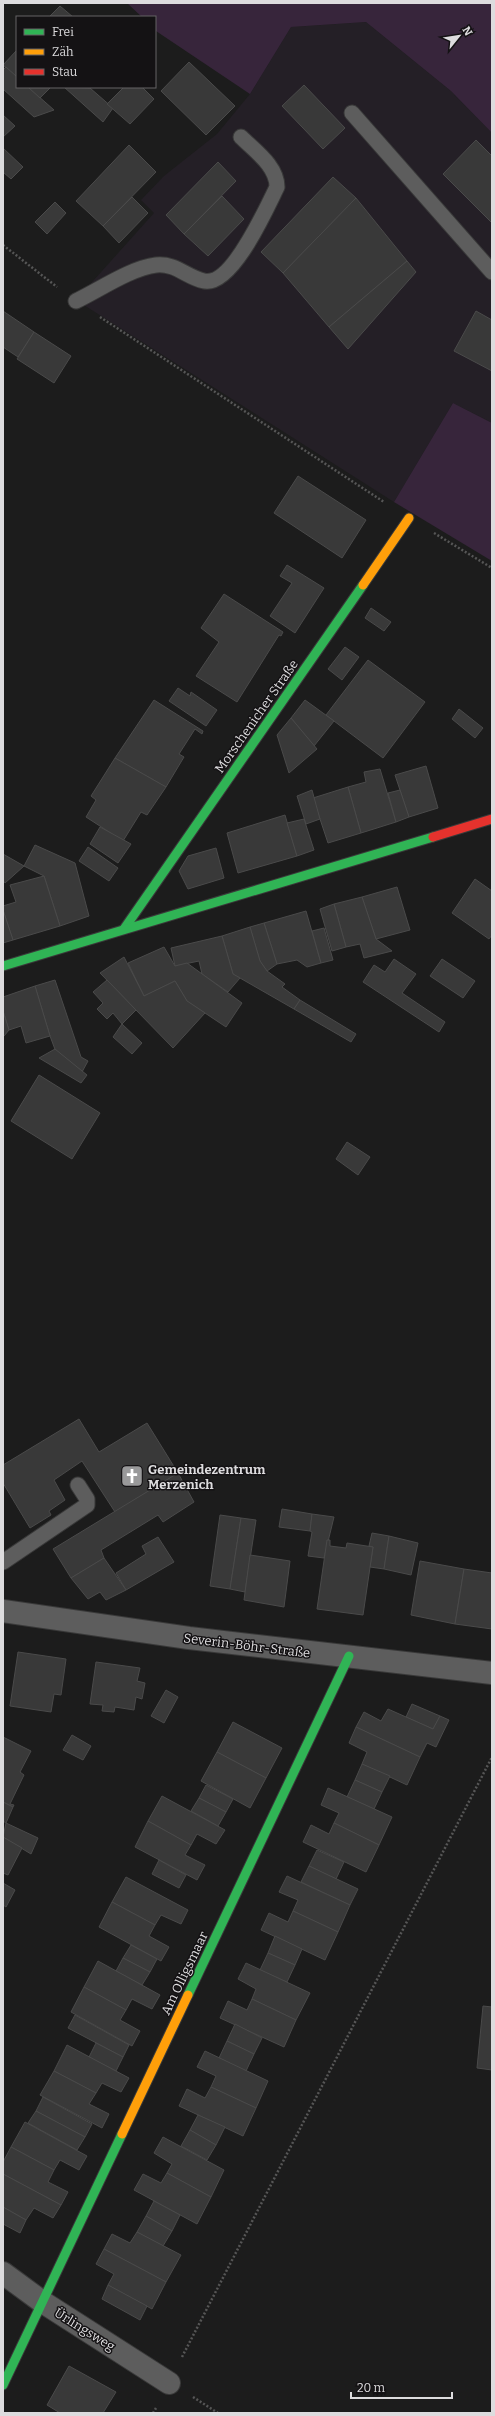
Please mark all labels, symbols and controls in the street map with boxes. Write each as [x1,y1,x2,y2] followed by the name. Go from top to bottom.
[16,16,156,88] legend
[439,16,479,56] north arrow
[459,24,475,39] text: N
[52,25,74,39] text: Frei
[52,45,74,59] text: Zäh
[52,65,78,79] text: Stau
[212,657,301,776] street label: Morschenicher Straße
[148,1462,266,1492] place label: Gemeindezentrum Merzenich
[119,1463,145,1489] church icon: Gemeindezentrum Merzenich
[183,1630,311,1661] street label: Severin-Böhr-Straße
[158,1929,211,2017] street label: Am Olligsmaar
[52,2305,118,2354] street label: Ürlingsweg
[351,2374,452,2400] scale bar
[357,2381,386,2395] text: 20 m

